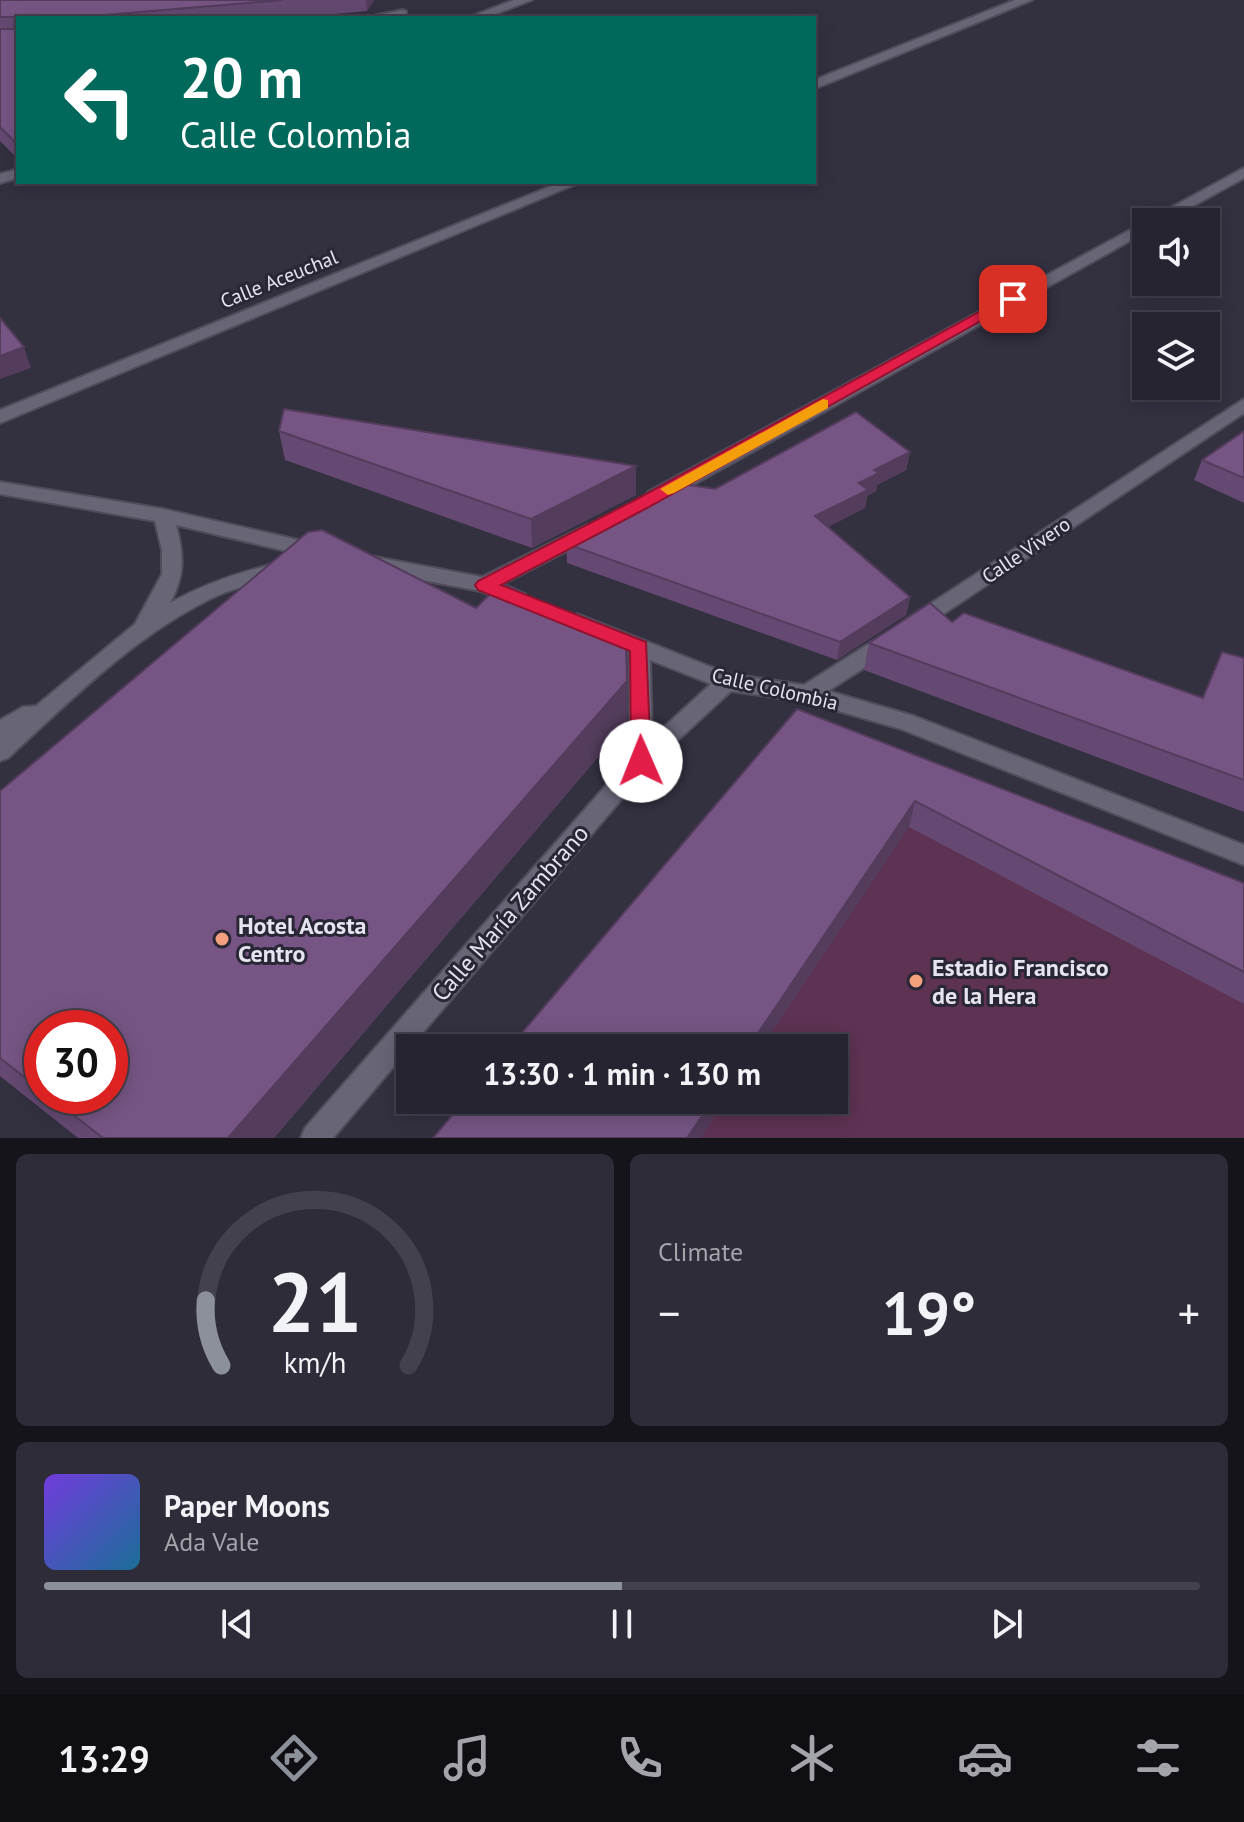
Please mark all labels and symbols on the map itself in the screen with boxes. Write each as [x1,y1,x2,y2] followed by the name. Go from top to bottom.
[217,244,342,314] street label: Calle Aceuchal
[979,265,1047,333] pin
[977,511,1075,589] street label: Calle Vivero
[709,662,841,716] street label: Calle Colombia
[599,719,683,803] position arrow
[425,818,595,1008] street label: Calle María Zambrano
[238,910,366,969] place label: Hotel Acosta Centro
[213,930,231,948] marker: Hotel Acosta Centro
[932,952,1109,1011] place label: Estadio Francisco de la Hera
[907,972,925,990] marker: Estadio Francisco de la Hera
[24,1010,128,1114] speed limit sign: 30

